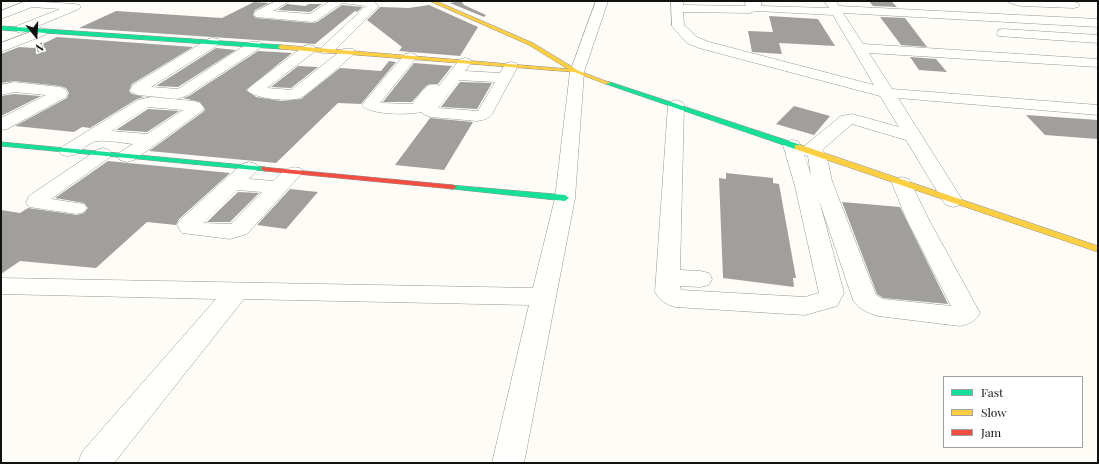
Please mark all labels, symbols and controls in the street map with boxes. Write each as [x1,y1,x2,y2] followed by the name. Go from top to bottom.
[16,16,56,56] north arrow
[34,40,46,56] text: N
[943,376,1083,448] legend
[981,384,1003,400] text: Fast
[981,404,1007,420] text: Slow
[981,424,1001,440] text: Jam

